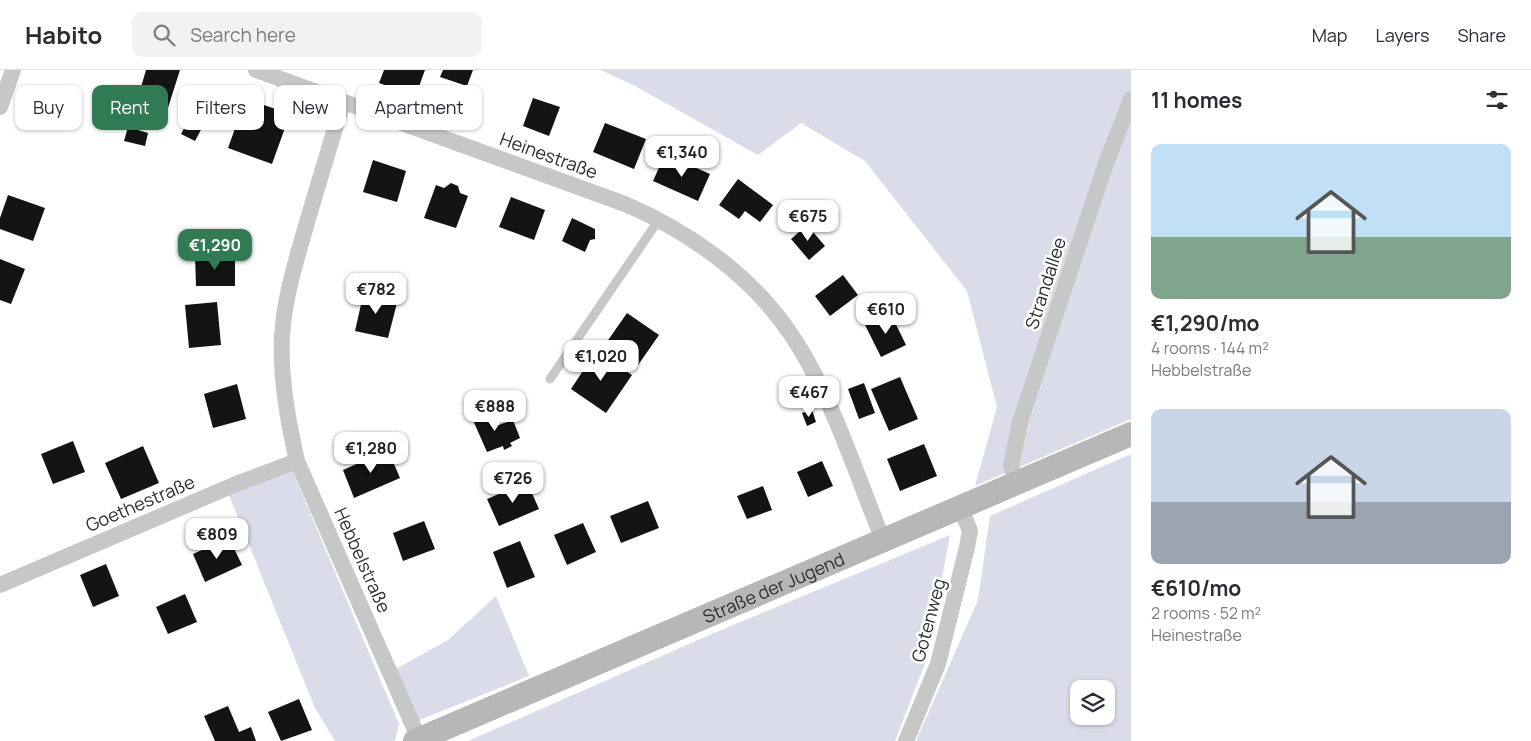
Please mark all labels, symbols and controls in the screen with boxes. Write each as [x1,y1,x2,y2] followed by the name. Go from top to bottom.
[132,12,482,57] search box
[25,18,102,51] text: Habito
[150,21,178,49] icon: search
[190,22,296,48] text: Search here
[1312,23,1347,47] text: Map
[1375,23,1429,47] text: Layers
[1457,23,1506,47] text: Share
[15,85,82,130] chip: Buy
[92,85,168,130] chip: Rent
[178,85,264,130] chip: Filters
[274,85,346,130] chip: New
[356,85,482,130] chip: Apartment
[1151,86,1242,114] text: 11 homes
[1483,86,1511,114] icon: filters
[497,126,601,184] street label: Heinestraße
[641,136,723,178] pin: €1,340
[656,141,708,163] text: €1,340
[1286,177,1376,267] icon: home
[778,200,838,242] pin: €675
[789,205,827,227] text: €675
[174,228,256,271] pin: €1,290
[189,234,241,256] text: €1,290
[1019,234,1071,332] street label: Strandallee
[346,272,406,315] pin: €782
[357,278,395,300] text: €782
[856,292,916,335] pin: €610
[867,298,905,320] text: €610
[1151,309,1260,337] text: €1,290/mo
[1151,337,1269,359] text: 4 rooms · 144 m²
[560,340,642,382] pin: €1,020
[575,345,627,367] text: €1,020
[1151,359,1251,381] text: Hebbelstraße
[779,376,839,418] pin: €467
[790,381,828,403] text: €467
[465,390,525,432] pin: €888
[475,395,515,417] text: €888
[330,432,412,474] pin: €1,280
[345,437,397,459] text: €1,280
[1286,442,1376,532] icon: home
[483,462,543,504] pin: €726
[494,467,532,489] text: €726
[82,469,198,537] street label: Goethestraße
[329,504,397,616] street label: Hebbelstraße
[187,518,247,560] pin: €809
[196,523,238,545] text: €809
[699,546,848,628] street label: Straße der Jugend
[1151,574,1241,602] text: €610/mo
[905,575,951,665] street label: Gotenweg
[1151,602,1261,624] text: 2 rooms · 52 m²
[1151,624,1242,646] text: Heinestraße
[1070,680,1115,725] map controls
[1070,680,1115,725] button: layers

